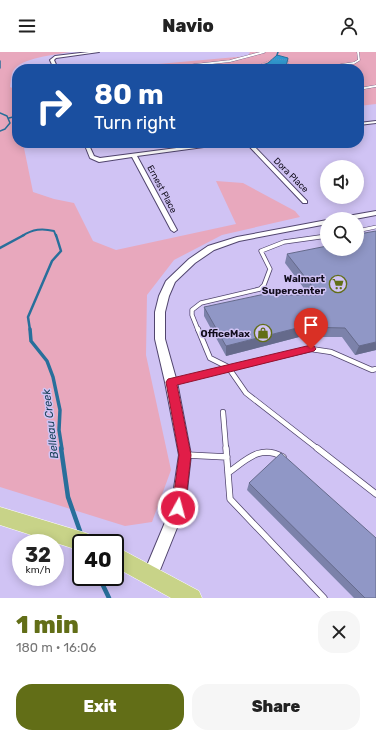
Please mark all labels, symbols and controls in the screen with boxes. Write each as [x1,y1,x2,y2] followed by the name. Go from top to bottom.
[16,15,38,37] icon: menu
[162,15,214,37] text: Navio
[338,15,360,37] icon: person
[94,78,164,111] text: 80 m
[28,80,80,132] icon: right
[94,112,176,134] text: Turn right
[272,156,310,194] street label: Dora Place
[320,160,364,256] map controls
[320,160,364,204] button: sound
[145,163,179,215] street label: Ernest Place
[320,212,364,256] button: search
[262,273,325,297] place label: Walmart Supercenter
[328,274,348,294] supermarket icon: Walmart Supercenter
[294,308,328,349] pin
[300,314,322,336] icon: arrive
[253,323,273,343] shop icon: OfficeMax
[201,328,250,340] place label: OfficeMax
[40,388,61,460] water label: Belleau Creek
[157,487,199,529] position arrow
[72,534,124,586] speed limit sign: 40
[25,543,51,567] text: 32
[26,564,50,576] text: km/h
[16,611,79,639] text: 1 min
[318,611,360,653] button: close
[16,640,96,655] text: 180 m · 16:06
[16,684,184,730] button: Exit
[192,684,360,730] button: Share

